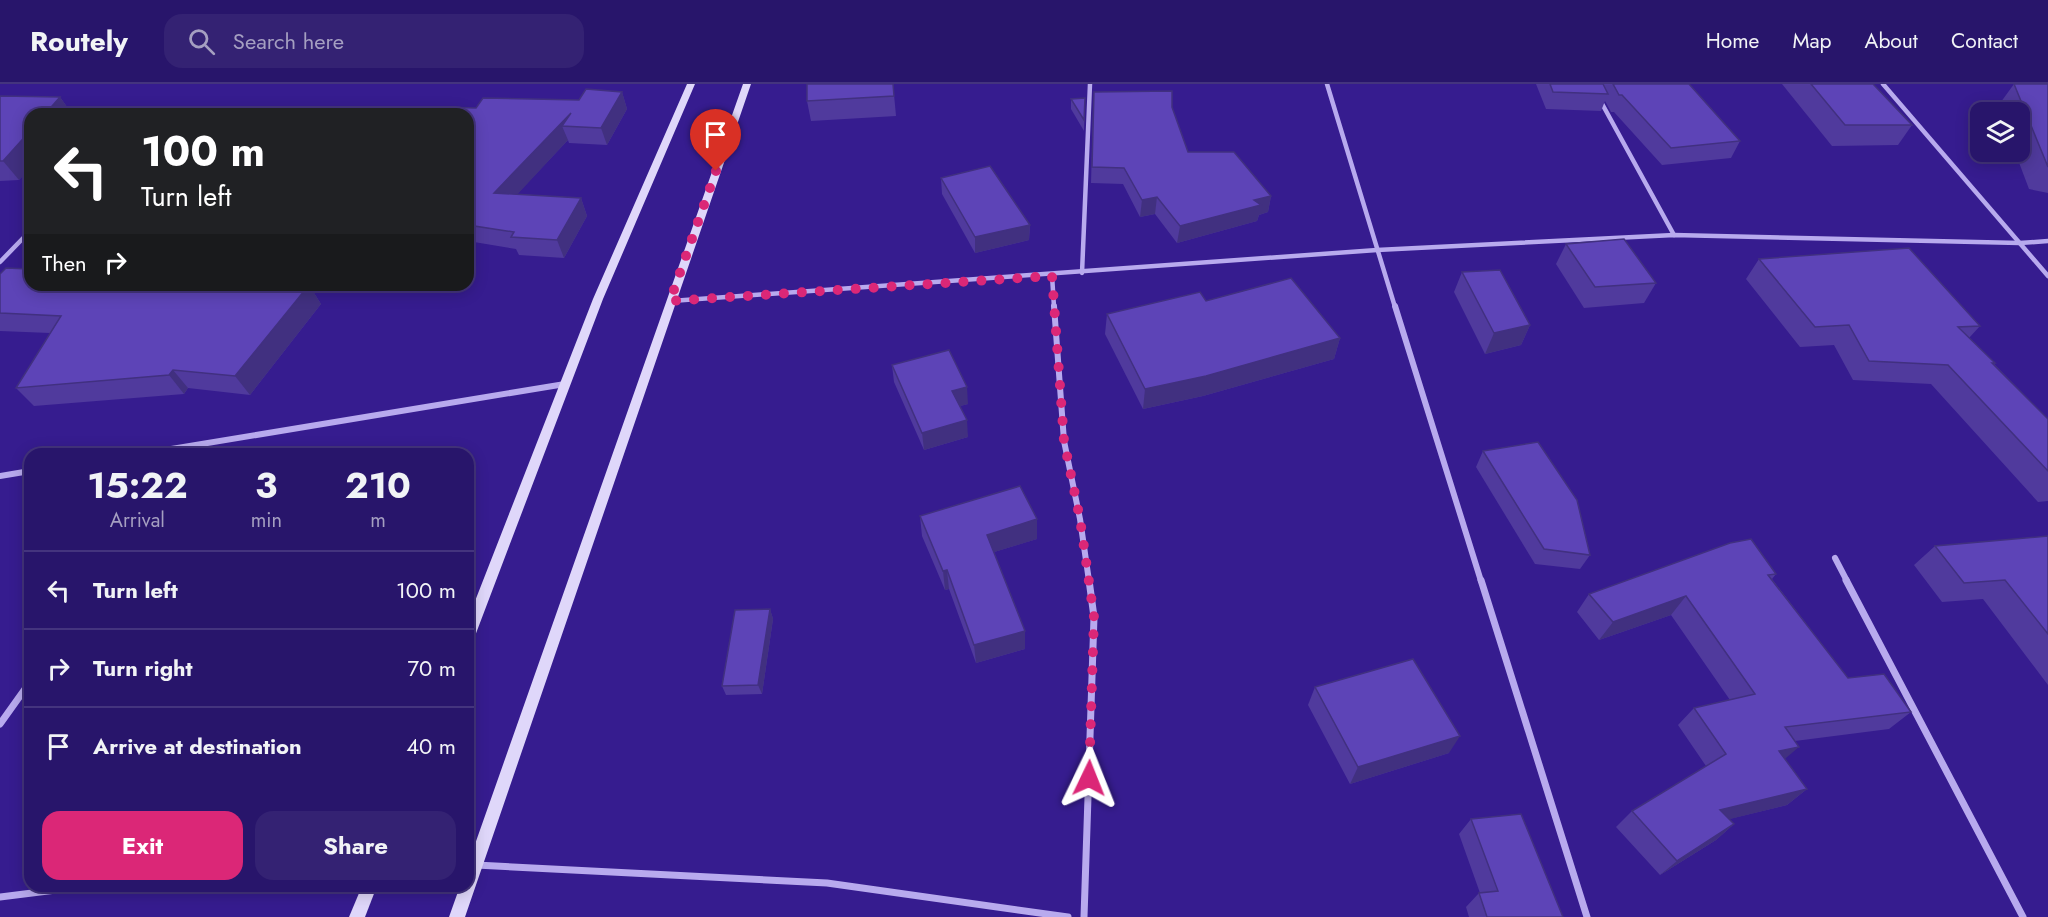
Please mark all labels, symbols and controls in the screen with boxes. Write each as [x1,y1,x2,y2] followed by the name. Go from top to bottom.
[164,14,584,68] search box
[30,21,128,62] text: Routely
[185,25,218,58] icon: search
[233,25,344,57] text: Search here
[1706,26,1759,56] text: Home
[1792,26,1832,56] text: Map
[1865,26,1918,56] text: About
[1951,26,2018,56] text: Contact
[1970,102,2030,162] map controls
[1970,102,2030,162] button: layers
[690,109,741,171] pin
[699,118,732,151] icon: arrive
[141,121,265,182] text: 100 m
[42,132,120,210] icon: left
[141,177,231,216] text: Turn left
[99,246,132,279] icon: right
[42,247,87,279] text: Then
[87,459,188,511] text: 15:22
[255,459,277,511] text: 3
[345,459,411,511] text: 210
[110,506,165,535] text: Arrival
[251,506,282,535] text: min
[370,506,386,535] text: m
[42,574,75,607] icon: left
[93,574,178,606] text: Turn left
[396,574,456,606] text: 100 m
[42,652,75,685] icon: right
[93,652,193,684] text: Turn right
[407,652,456,684] text: 70 m
[42,730,75,763] icon: arrive
[93,730,302,762] text: Arrive at destination
[406,730,456,762] text: 40 m
[1057,746,1121,810] position arrow
[42,811,243,880] button: Exit
[255,811,456,880] button: Share

